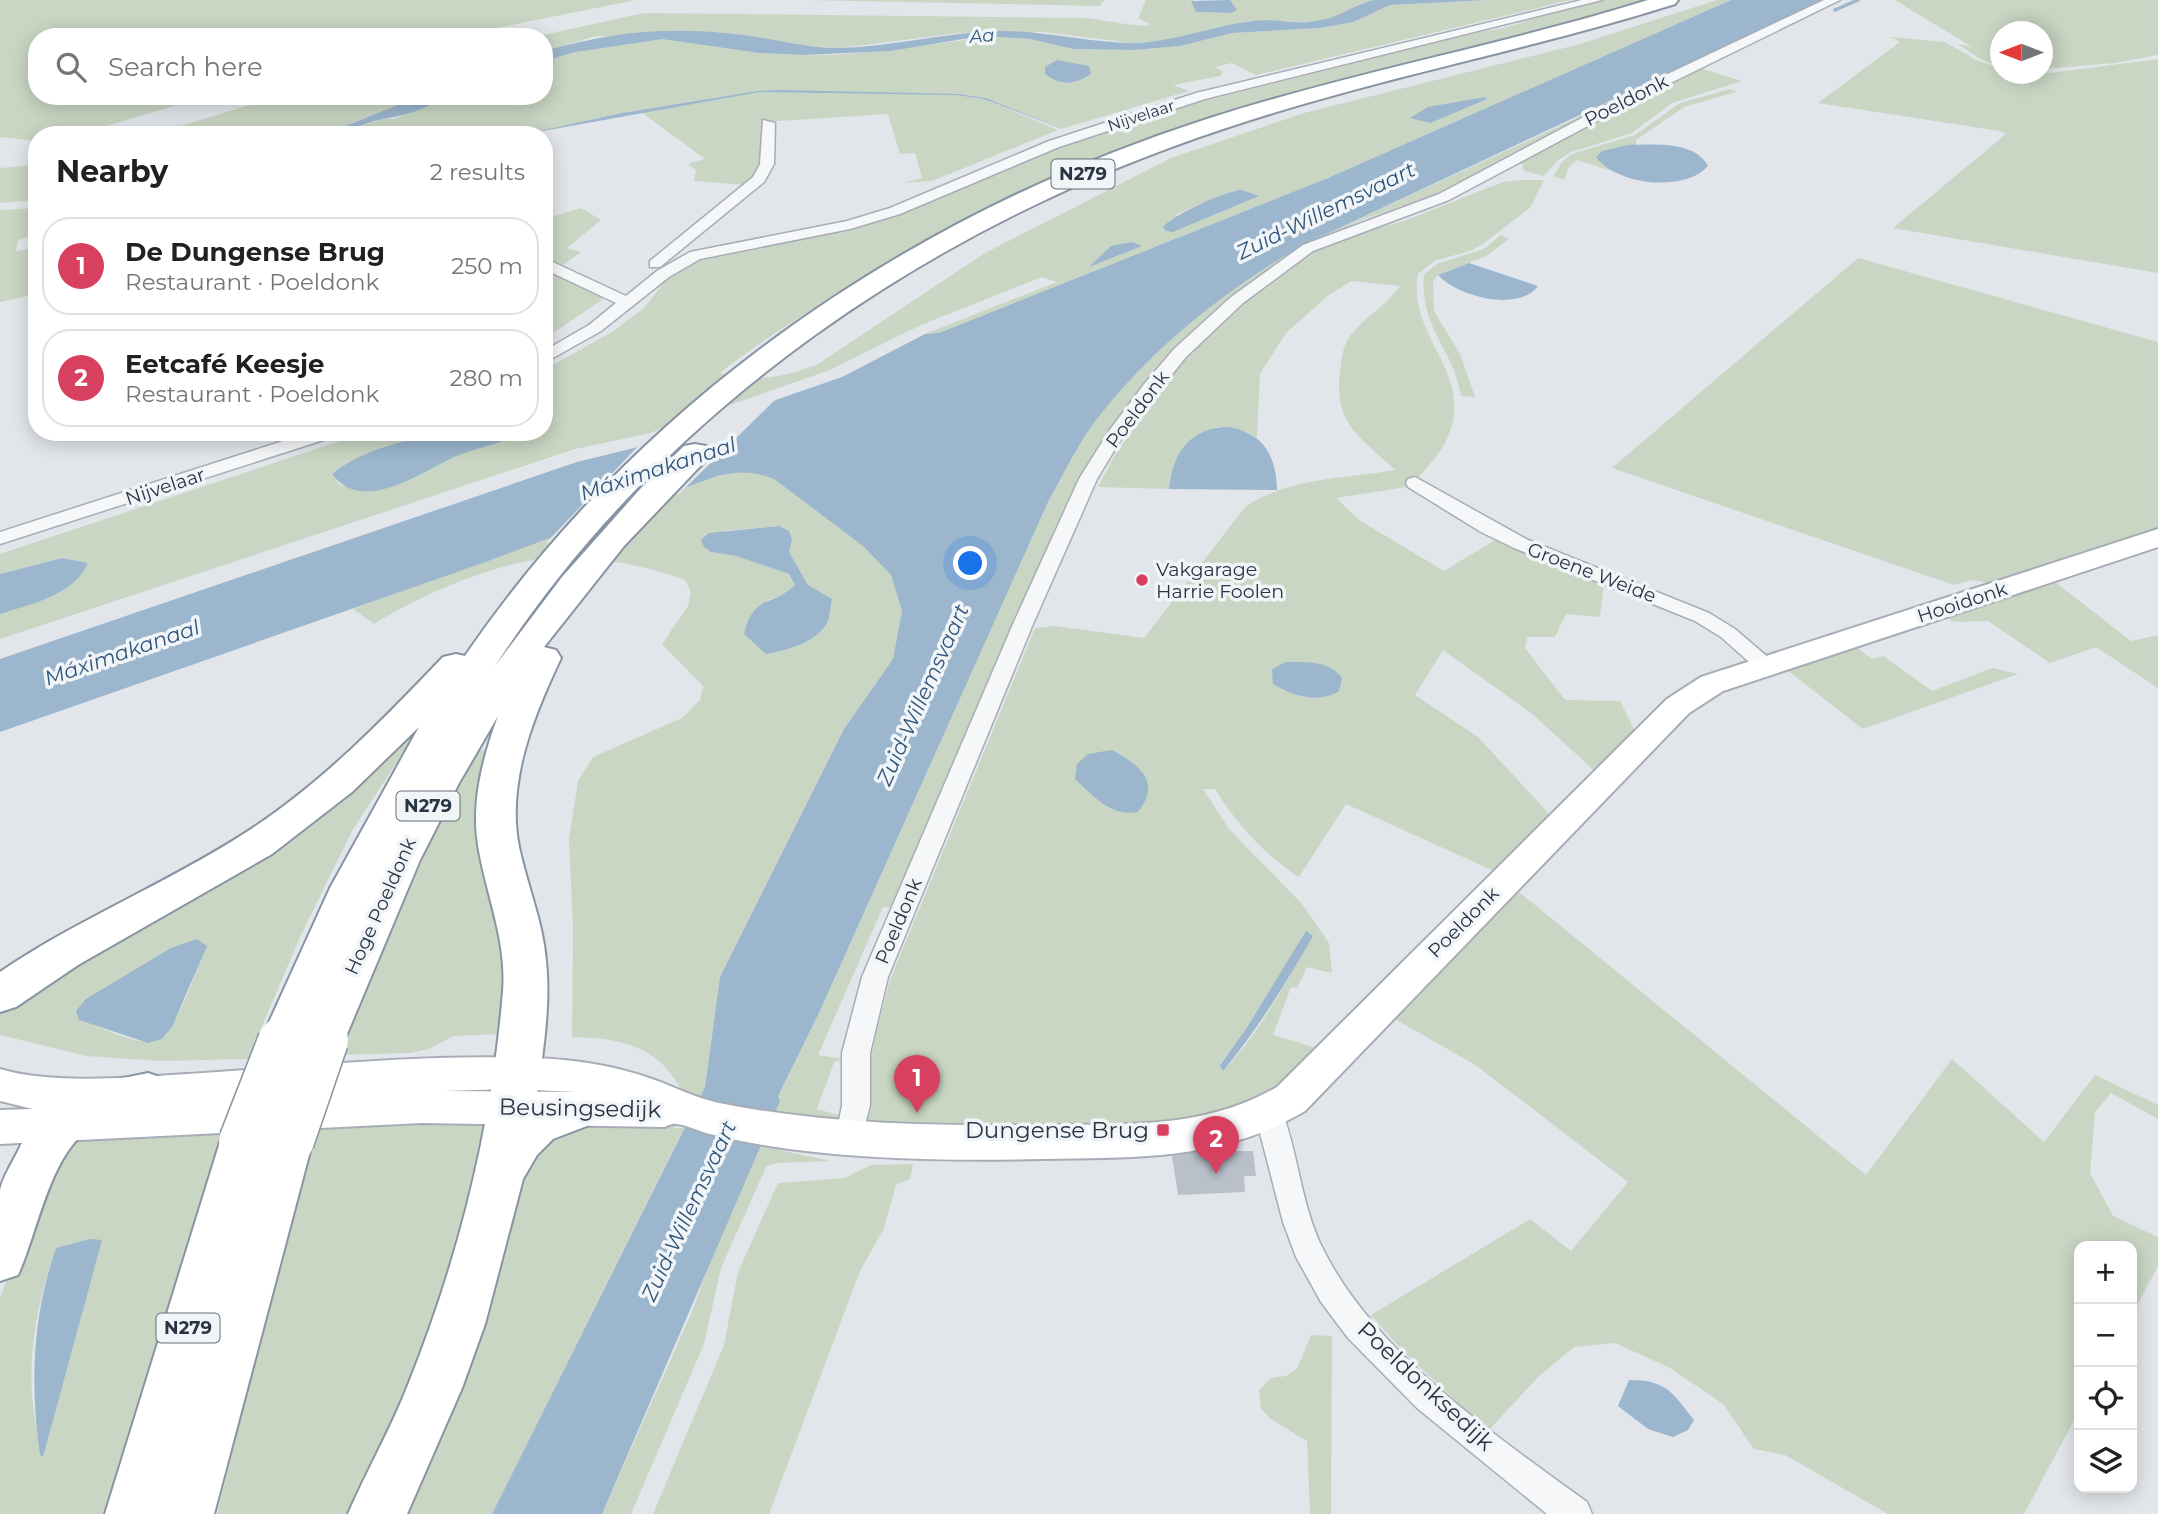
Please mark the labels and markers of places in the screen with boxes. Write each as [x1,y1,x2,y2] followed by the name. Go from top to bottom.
[1156,558,1284,603] place label: Vakgarage Harrie Foolen
[1134,572,1150,588] marker: Vakgarage Harrie Foolen
[894,1055,940,1113] pin: 1
[965,1116,1149,1144] place label: Dungense Brug
[1193,1116,1239,1174] pin: 2
[1155,1122,1171,1138] marker: Dungense Brug

